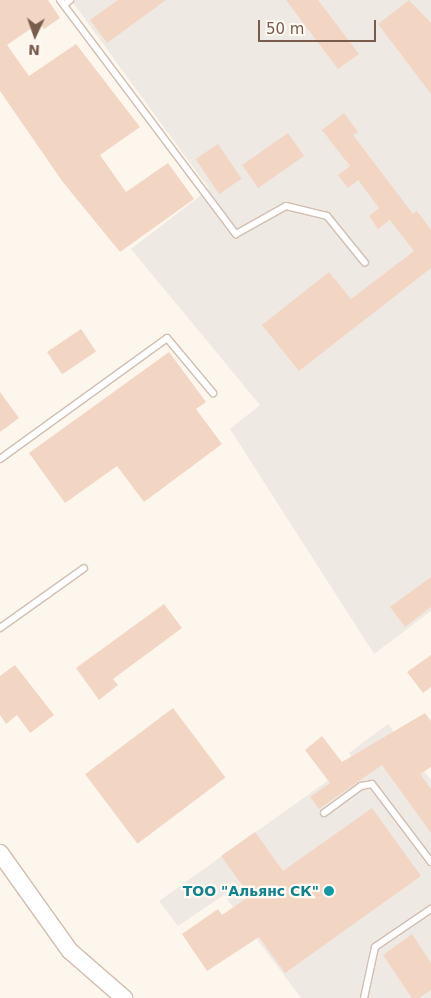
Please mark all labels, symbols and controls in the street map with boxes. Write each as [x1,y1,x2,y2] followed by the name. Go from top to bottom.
[10,10,60,60] north arrow
[261,10,378,42] scale bar
[266,20,304,38] text: 50 m
[28,42,40,58] text: N
[183,883,319,899] place label: ТОО "Альянс СК"
[323,885,335,897] marker: ТОО "Альянс СК"

